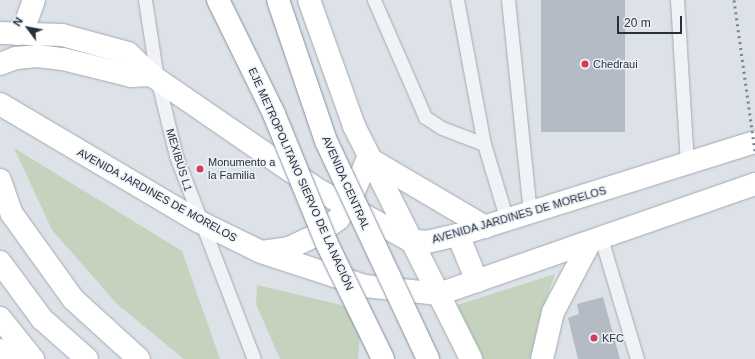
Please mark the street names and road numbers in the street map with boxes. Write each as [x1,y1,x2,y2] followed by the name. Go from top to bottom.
[246,65,356,293] street label: EJE METROPOLITANO SIERVO DE LA NACIÓN
[163,127,195,193] street label: MEXIBÚS L1
[319,134,373,232] street label: AVENIDA CENTRAL
[75,145,239,245] street label: AVENIDA JARDINES DE MORELOS
[430,184,608,246] street label: AVENIDA JARDINES DE MORELOS

